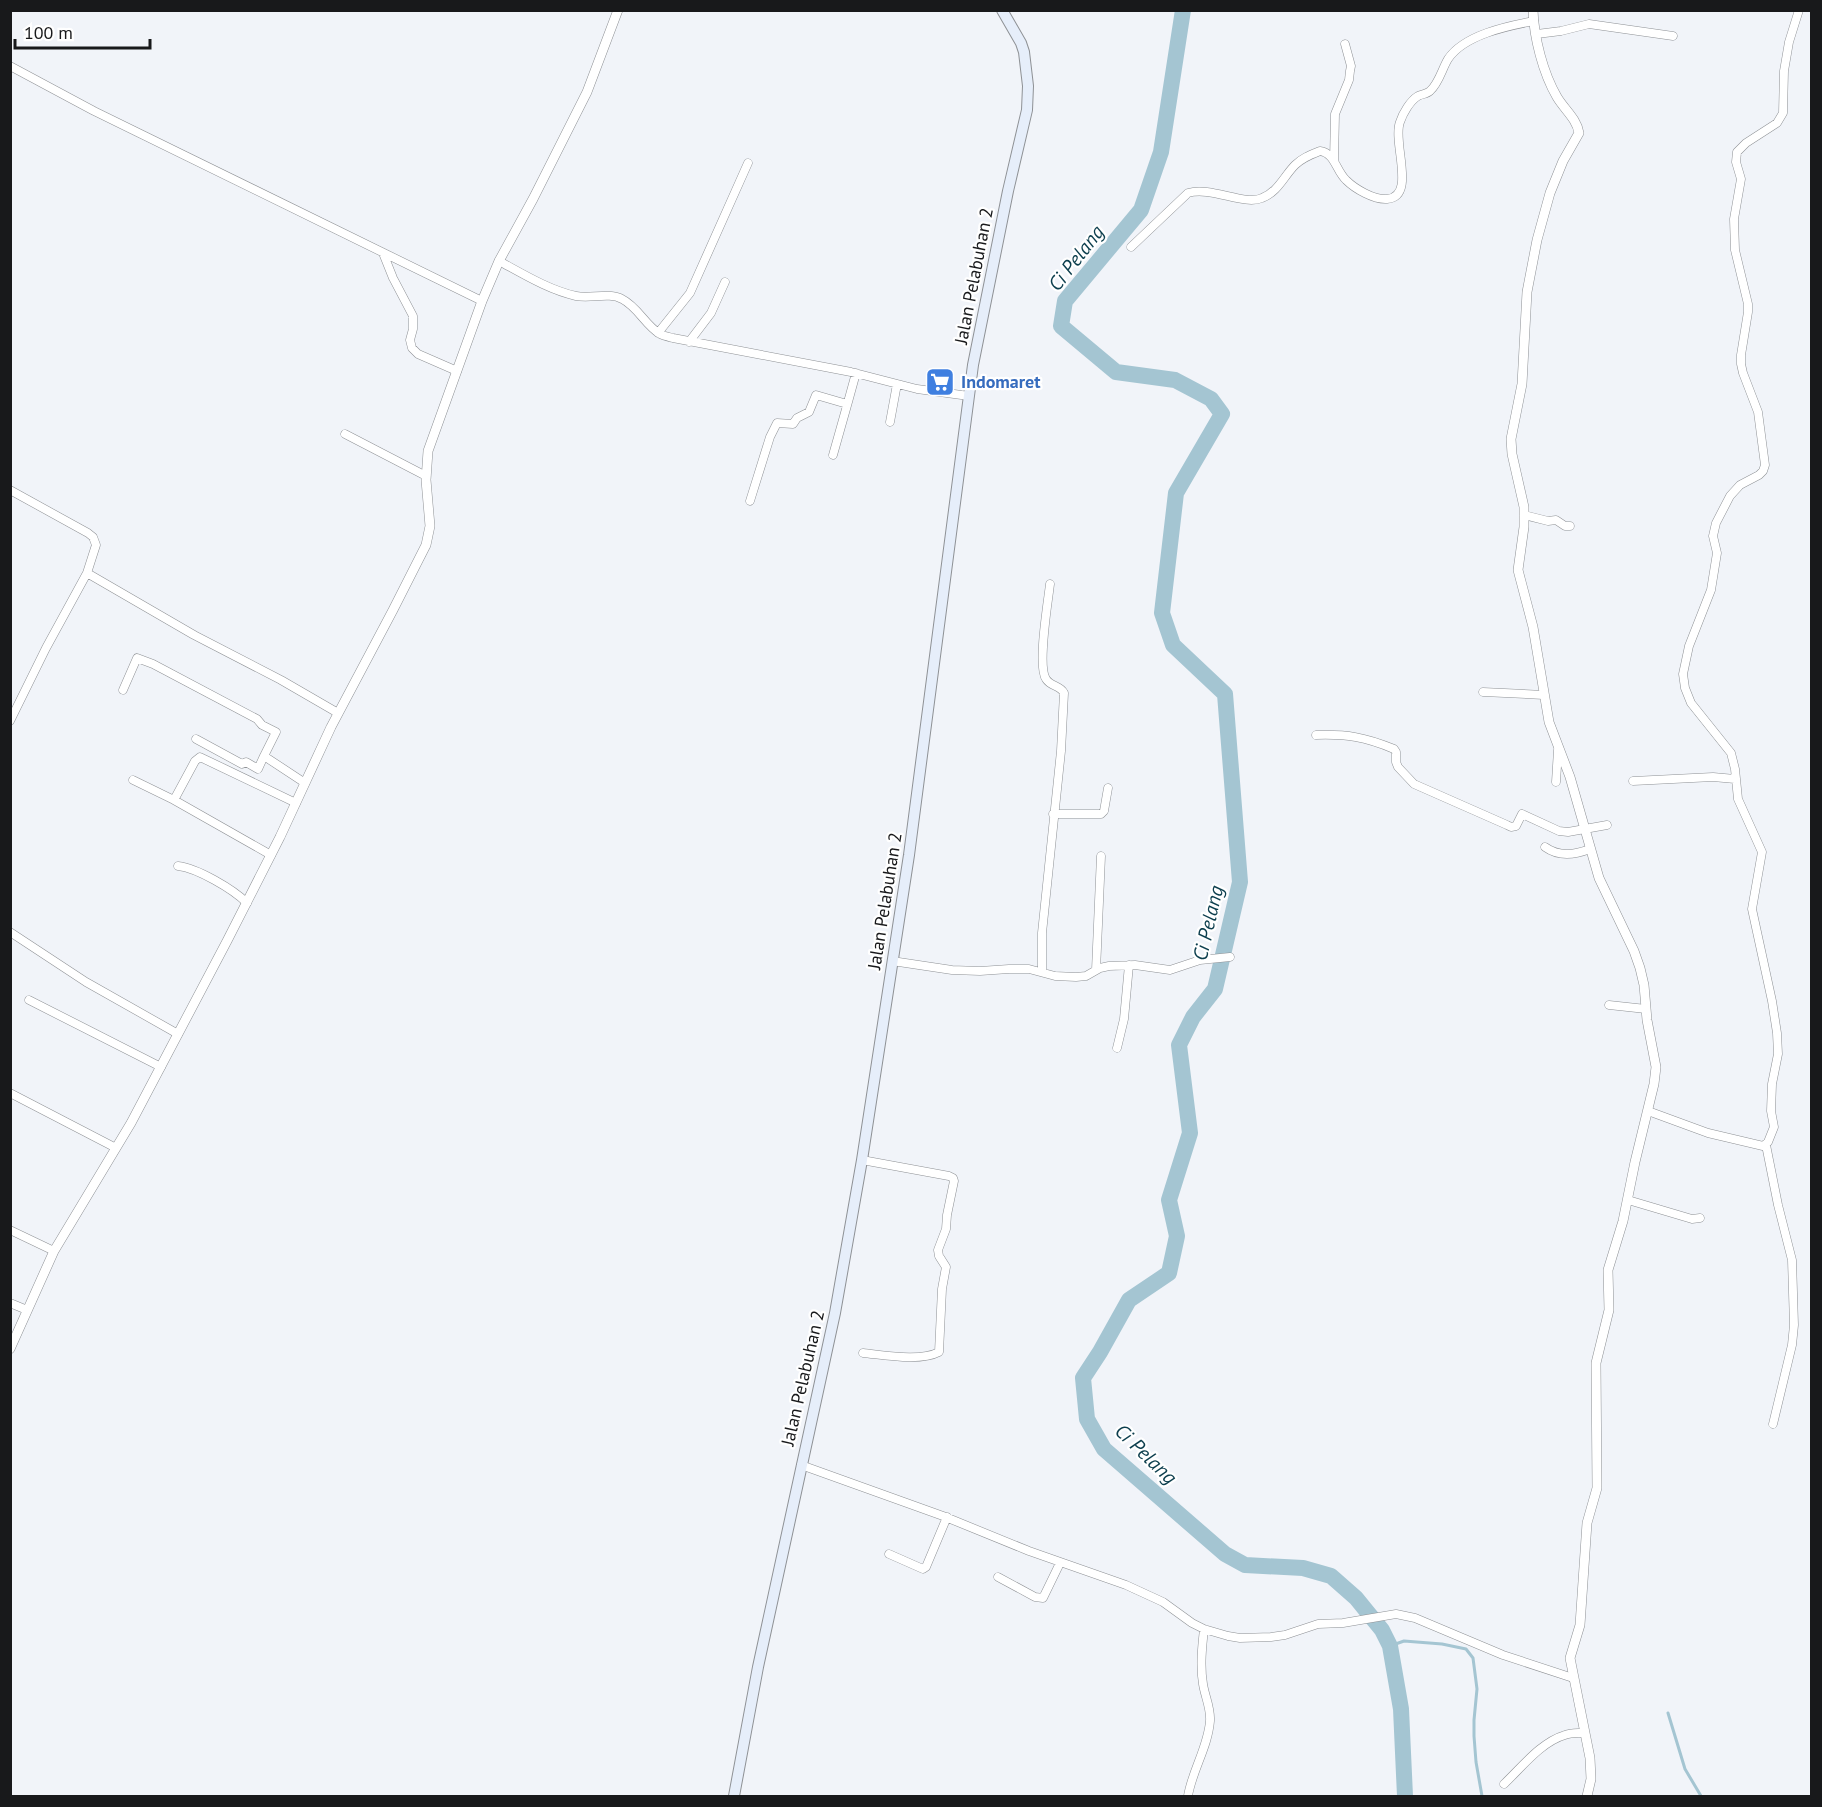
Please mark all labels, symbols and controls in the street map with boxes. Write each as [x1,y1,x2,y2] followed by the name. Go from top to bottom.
[15,12,150,50] scale bar
[24,21,73,44] text: 100 m
[949,206,998,347] street label: Jalan Pelabuhan 2
[1042,220,1110,296] water label: Ci Pelang
[924,366,956,398] supermarket icon: Indomaret
[961,370,1041,393] place label: Indomaret
[862,831,907,972] street label: Jalan Pelabuhan 2
[1187,883,1229,963] water label: Ci Pelang
[776,1308,829,1449] street label: Jalan Pelabuhan 2
[1109,1418,1183,1490] water label: Ci Pelang

